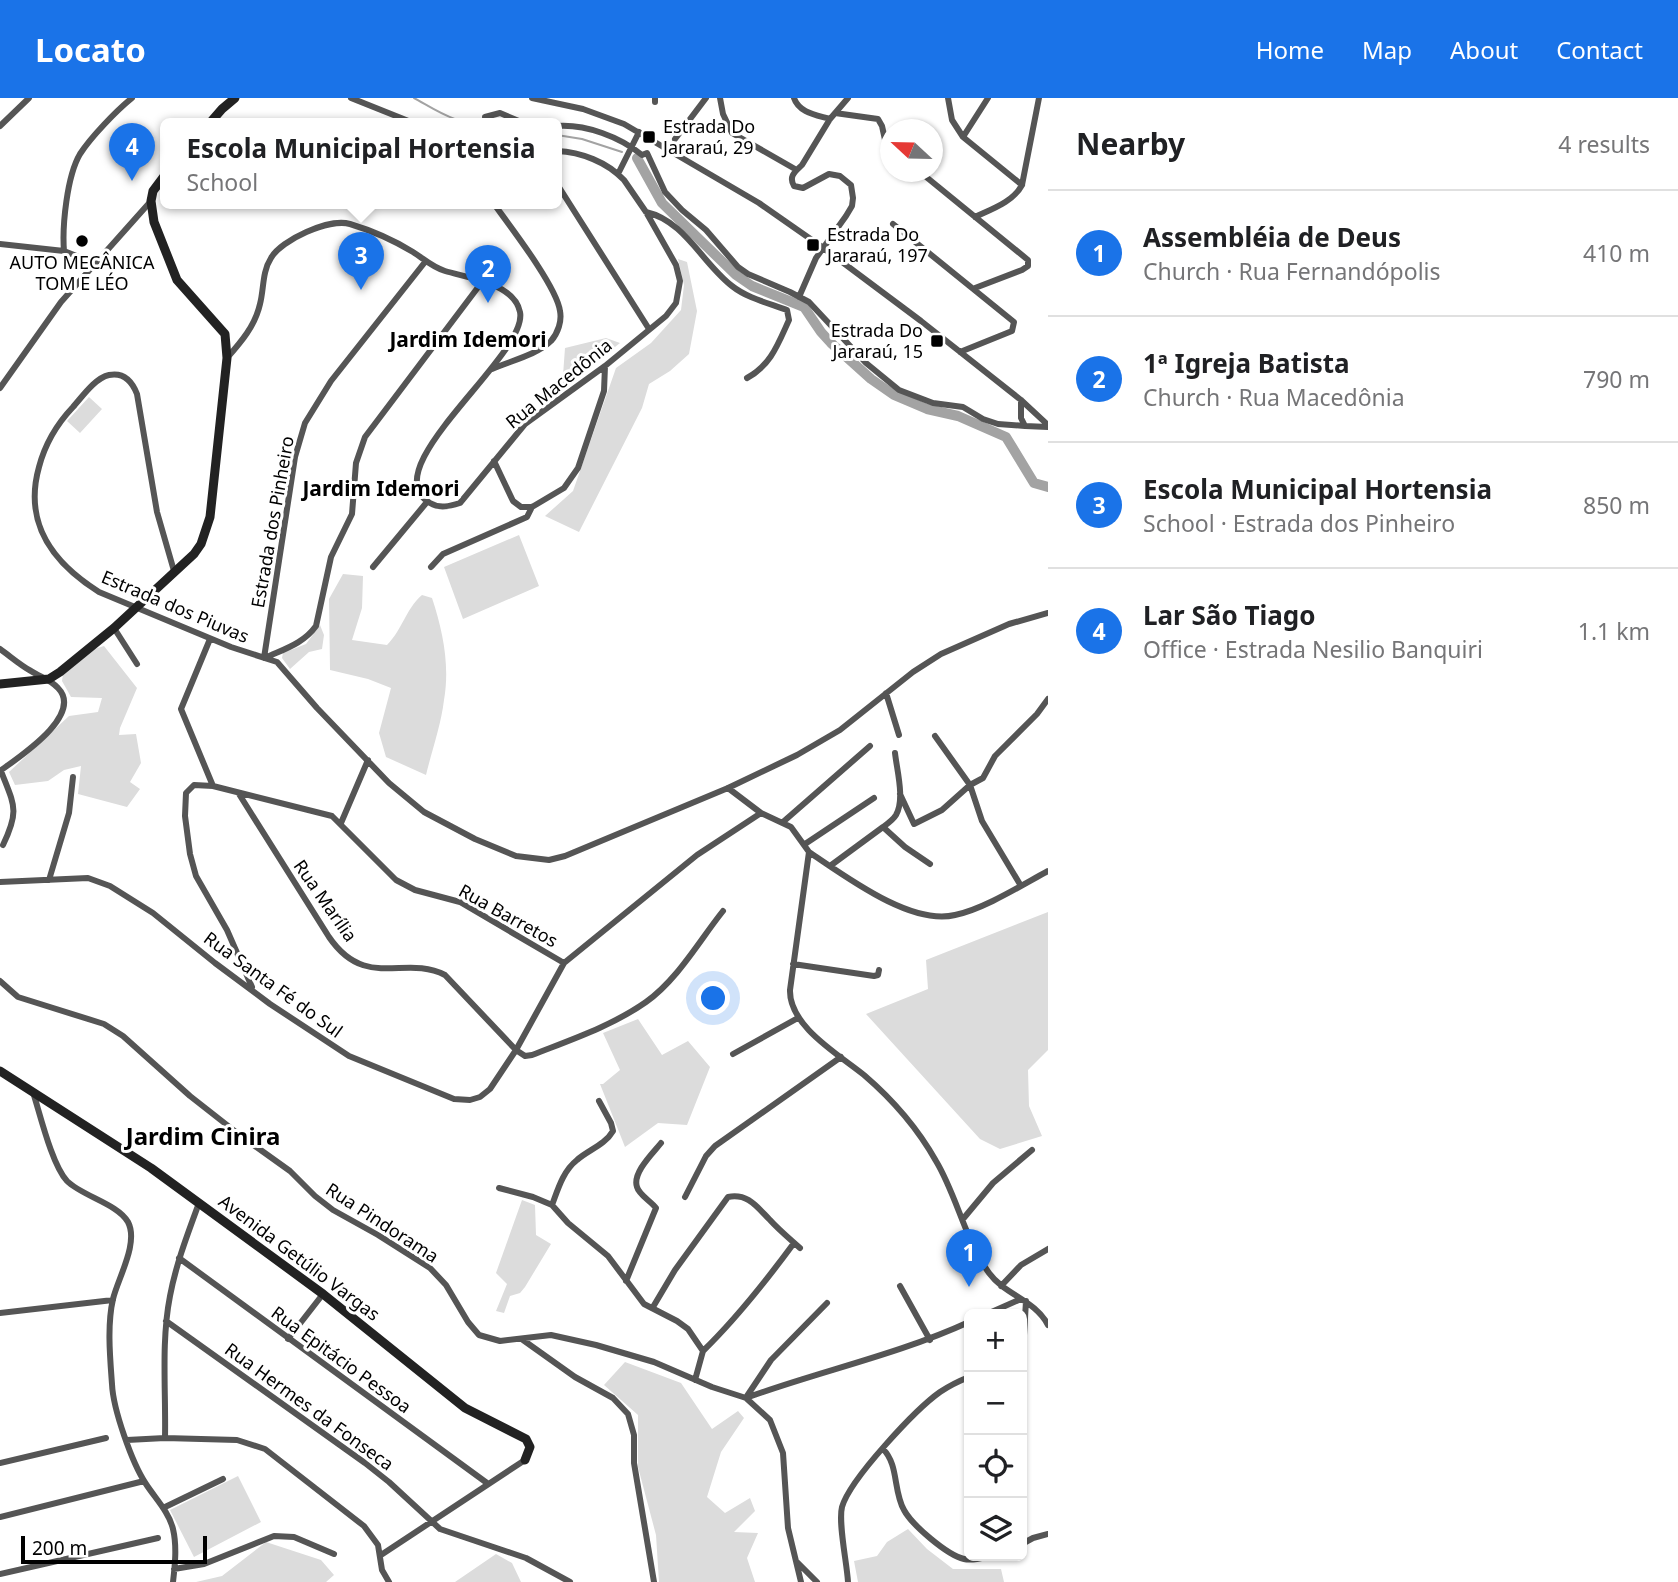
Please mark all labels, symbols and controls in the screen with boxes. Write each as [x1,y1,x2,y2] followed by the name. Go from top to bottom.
[35,27,146,72] text: Locato
[1256,33,1324,66] text: Home
[1362,33,1412,66] text: Map
[1450,33,1518,66] text: About
[1556,33,1643,66] text: Contact
[661,114,755,159] place label: Estrada Do Jararaú, 29
[160,118,562,209] popup
[880,119,943,182] north arrow
[109,123,155,181] pin: 4
[1076,123,1185,164] text: Nearby
[1558,128,1650,160] text: 4 results
[641,129,657,145] marker: Estrada Do Jararaú, 29
[186,130,536,166] text: Escola Municipal Hortensia
[186,166,258,198] text: School
[1143,219,1401,255] text: Assembléia de Deus
[825,222,928,267] place label: Estrada Do Jararaú, 197
[338,232,384,290] pin: 3
[74,233,90,249] marker: AUTO MECÂNICA TOM E LÉO
[805,237,821,253] marker: Estrada Do Jararaú, 197
[1092,237,1106,269] text: 1
[1583,237,1650,269] text: 410 m
[465,245,511,303] pin: 2
[10,250,155,295] place label: AUTO MECÂNICA TOM E LÉO
[1143,255,1441,287] text: Church · Rua Fernandópolis
[830,318,923,363] place label: Estrada Do Jararaú, 15
[387,325,547,353] district label: Jardim Idemori
[500,333,616,433] street label: Rua Macedônia
[929,333,945,349] marker: Estrada Do Jararaú, 15
[1143,345,1350,381] text: 1ª Igreja Batista
[1092,363,1106,395] text: 2
[1583,363,1650,395] text: 790 m
[1143,381,1405,413] text: Church · Rua Macedônia
[245,434,299,610] street label: Estrada dos Pinheiro
[1143,471,1492,507] text: Escola Municipal Hortensia
[300,474,460,502] district label: Jardim Idemori
[1092,489,1106,521] text: 3
[1583,489,1650,521] text: 850 m
[1143,507,1455,539] text: School · Estrada dos Pinheiro
[98,564,253,648] street label: Estrada dos Piuvas
[1143,597,1315,633] text: Lar São Tiago
[1092,615,1106,647] text: 4
[1578,615,1650,647] text: 1.1 km
[1143,633,1483,665] text: Office · Estrada Nesilio Banquiri
[289,855,363,946] street label: Rua Marília
[455,878,562,952] street label: Rua Barretos
[199,926,348,1043] street label: Rua Santa Fé do Sul
[696,981,730,1015] your location
[124,1119,280,1152] district label: Jardim Cinira
[322,1177,444,1268] street label: Rua Pindorama
[214,1189,385,1326] street label: Avenida Getúlio Vargas
[946,1229,992,1287] pin: 1
[267,1300,416,1418] street label: Rua Epitácio Pessoa
[964,1309,1027,1561] map controls
[964,1309,1027,1372] button: +
[220,1337,399,1476] street label: Rua Hermes da Fonseca
[964,1372,1027,1435] button: −
[964,1435,1027,1498] button: locate
[964,1498,1027,1561] button: layers
[21,1533,206,1565] scale bar
[32,1535,87,1561] text: 200 m

